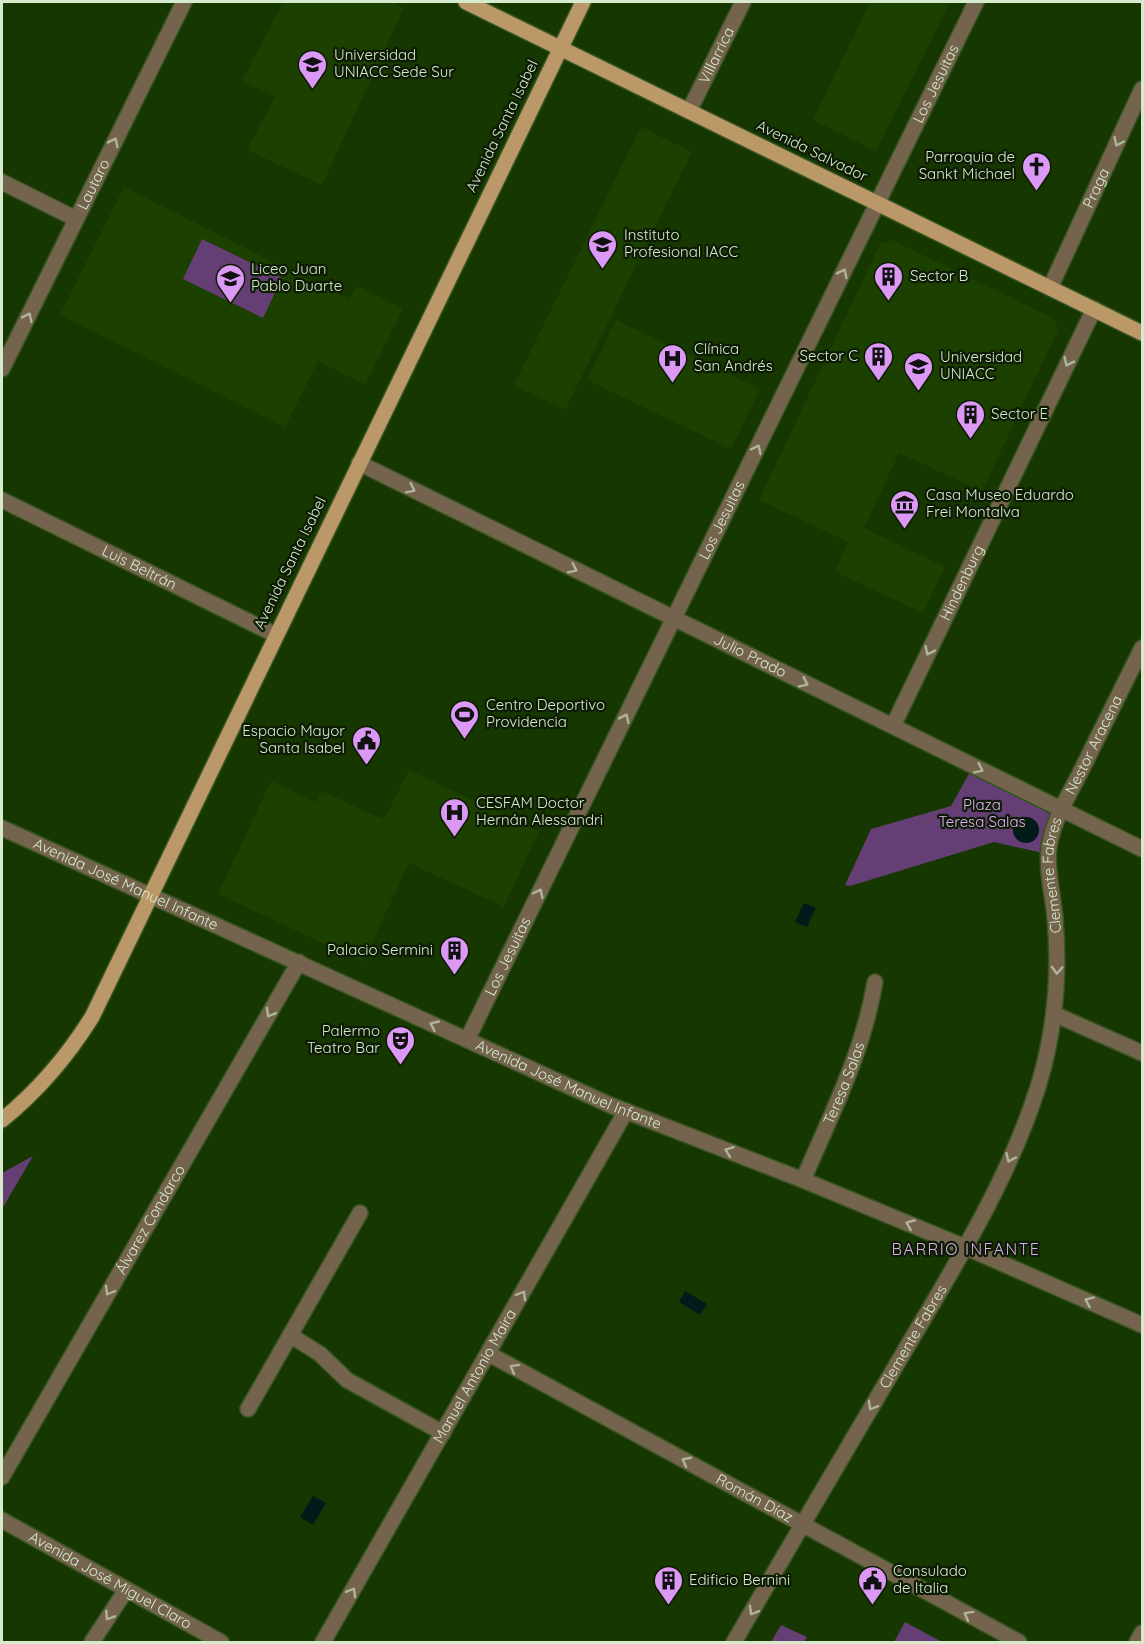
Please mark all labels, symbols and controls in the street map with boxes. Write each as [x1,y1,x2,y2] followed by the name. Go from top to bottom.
[694,24,738,87] street label: Villarrica
[908,41,963,126] street label: Los Jesuitas
[334,45,454,81] place label: Universidad UNIACC Sede Sur
[297,48,329,90] school or university icon: Universidad UNIACC Sede Sur
[461,56,542,195] street label: Avenida Santa Isabel
[754,115,871,186] street label: Avenida Salvador
[1113,136,1125,147] one-way arrow
[107,137,118,148] one-way arrow
[919,147,1015,183] place label: Parroquia de Sankt Michael
[1020,150,1052,192] church icon: Parroquia de Sankt Michael
[73,156,114,213] street label: Lautaro
[1078,165,1113,211] street label: Praga
[624,225,739,261] place label: Instituto Profesional IACC
[587,228,619,270] school or university icon: Instituto Profesional IACC
[251,259,342,295] place label: Liceo Juan Pablo Duarte
[873,260,905,302] building icon: Sector B
[214,262,246,304] school or university icon: Liceo Juan Pablo Duarte
[910,266,969,285] place label: Sector B
[835,269,847,280] one-way arrow
[20,312,32,323] one-way arrow
[694,339,773,375] place label: Clínica San Andrés
[863,340,895,382] building icon: Sector C
[657,342,689,384] hospital icon: Clínica San Andrés
[800,346,858,365] place label: Sector C
[940,347,1022,383] place label: Universidad UNIACC
[903,350,935,392] school or university icon: Universidad UNIACC
[1064,355,1076,366] one-way arrow
[954,398,986,440] building icon: Sector E
[991,404,1048,423] place label: Sector E
[750,444,761,455] one-way arrow
[694,477,749,562] street label: Los Jesuitas
[404,481,415,493] one-way arrow
[926,485,1074,521] place label: Casa Museo Eduardo Frei Montalva
[889,488,921,530] museum icon: Casa Museo Eduardo Frei Montalva
[249,493,330,632] street label: Avenida Santa Isabel
[99,541,180,594] street label: Luis Beltrán
[935,542,988,623] street label: Hindenburg
[566,561,577,573] one-way arrow
[711,629,790,681] street label: Julio Prado
[925,645,937,656] one-way arrow
[798,675,809,687] one-way arrow
[1060,692,1126,798] street label: Nestor Aracena
[486,695,605,731] place label: Centro Deportivo Providencia
[449,698,481,740] sports icon: Centro Deportivo Providencia
[617,713,629,724] one-way arrow
[242,721,345,757] place label: Espacio Mayor Santa Isabel
[350,724,382,766] public building icon: Espacio Mayor Santa Isabel
[973,761,984,773] one-way arrow
[476,793,603,829] place label: CESFAM Doctor Hernán Alessandri
[938,795,1026,831] park label: Plaza Teresa Salas
[439,796,471,838] hospital icon: CESFAM Doctor Hernán Alessandri
[1038,814,1066,934] street label: Clemente Fabres
[31,834,221,934] street label: Avenida José Manuel Infante
[532,889,543,899] one-way arrow
[480,914,535,999] street label: Los Jesuitas
[438,934,470,976] building icon: Palacio Sermini
[327,940,433,959] place label: Palacio Sermini
[1051,966,1063,975] one-way arrow
[266,1007,277,1017] one-way arrow
[430,1020,441,1032] one-way arrow
[307,1021,380,1057] place label: Palermo Teatro Bar
[385,1024,417,1066] theatre icon: Palermo Teatro Bar
[473,1035,664,1133] street label: Avenida José Manuel Infante
[819,1040,868,1127] street label: Teresa Salas
[724,1146,735,1159] one-way arrow
[1005,1151,1017,1162] one-way arrow
[111,1161,189,1278] street label: Álvarez Condarco
[905,1219,916,1231] one-way arrow
[892,1239,1040,1259] district label: BARRIO INFANTE
[875,1281,951,1392] street label: Clemente Fabres
[105,1285,117,1295] one-way arrow
[515,1291,526,1301] one-way arrow
[1084,1296,1095,1308] one-way arrow
[428,1305,520,1447] street label: Manuel Antonio Maira
[510,1364,521,1375] one-way arrow
[868,1400,880,1410] one-way arrow
[681,1457,692,1468] one-way arrow
[713,1469,796,1526] street label: Román Díaz
[26,1527,195,1633] street label: Avenida José Miguel Claro
[893,1561,967,1597] place label: Consulado de Italia
[652,1564,684,1606] building icon: Edificio Bernini
[856,1564,888,1606] public building icon: Consulado de Italia
[689,1570,790,1589] place label: Edificio Bernini
[345,1588,356,1598] one-way arrow
[748,1605,760,1615] one-way arrow
[105,1610,117,1620] one-way arrow
[963,1610,974,1622] one-way arrow

